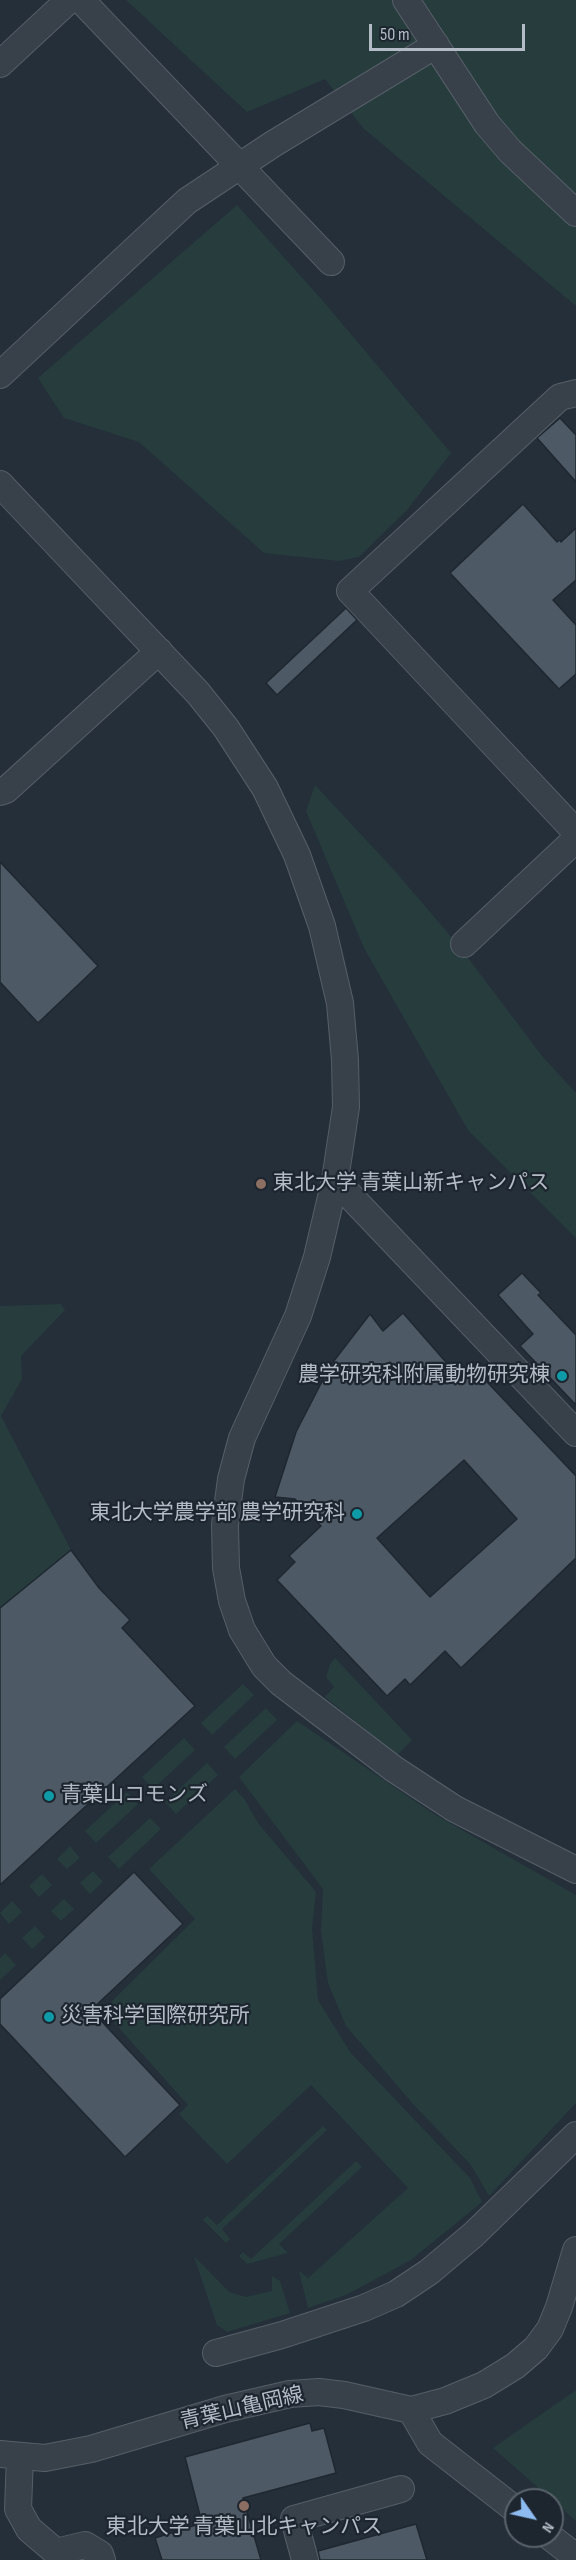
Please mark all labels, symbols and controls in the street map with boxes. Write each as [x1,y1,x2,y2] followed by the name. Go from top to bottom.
[372,12,528,50] scale bar
[380,24,410,45] text: 50 m
[273,1171,549,1197] place label: 東北大学 青葉山新キャンパス
[254,1177,268,1191] marker: 東北大学 青葉山新キャンパス
[298,1363,550,1389] place label: 農学研究科附属動物研究棟
[555,1369,569,1383] marker: 農学研究科附属動物研究棟
[90,1501,345,1527] place label: 東北大学農学部 農学研究科
[350,1507,364,1521] marker: 東北大学農学部 農学研究科
[61,1783,208,1809] place label: 青葉山コモンズ
[42,1789,56,1803] marker: 青葉山コモンズ
[61,2004,250,2030] place label: 災害科学国際研究所
[42,2010,56,2024] marker: 災害科学国際研究所
[178,2383,306,2435] street label: 青葉山亀岡線
[504,2488,564,2548] north arrow
[237,2499,251,2513] marker: 東北大学 青葉山北キャンパス
[106,2515,382,2541] place label: 東北大学 青葉山北キャンパス
[537,2518,558,2536] text: N

